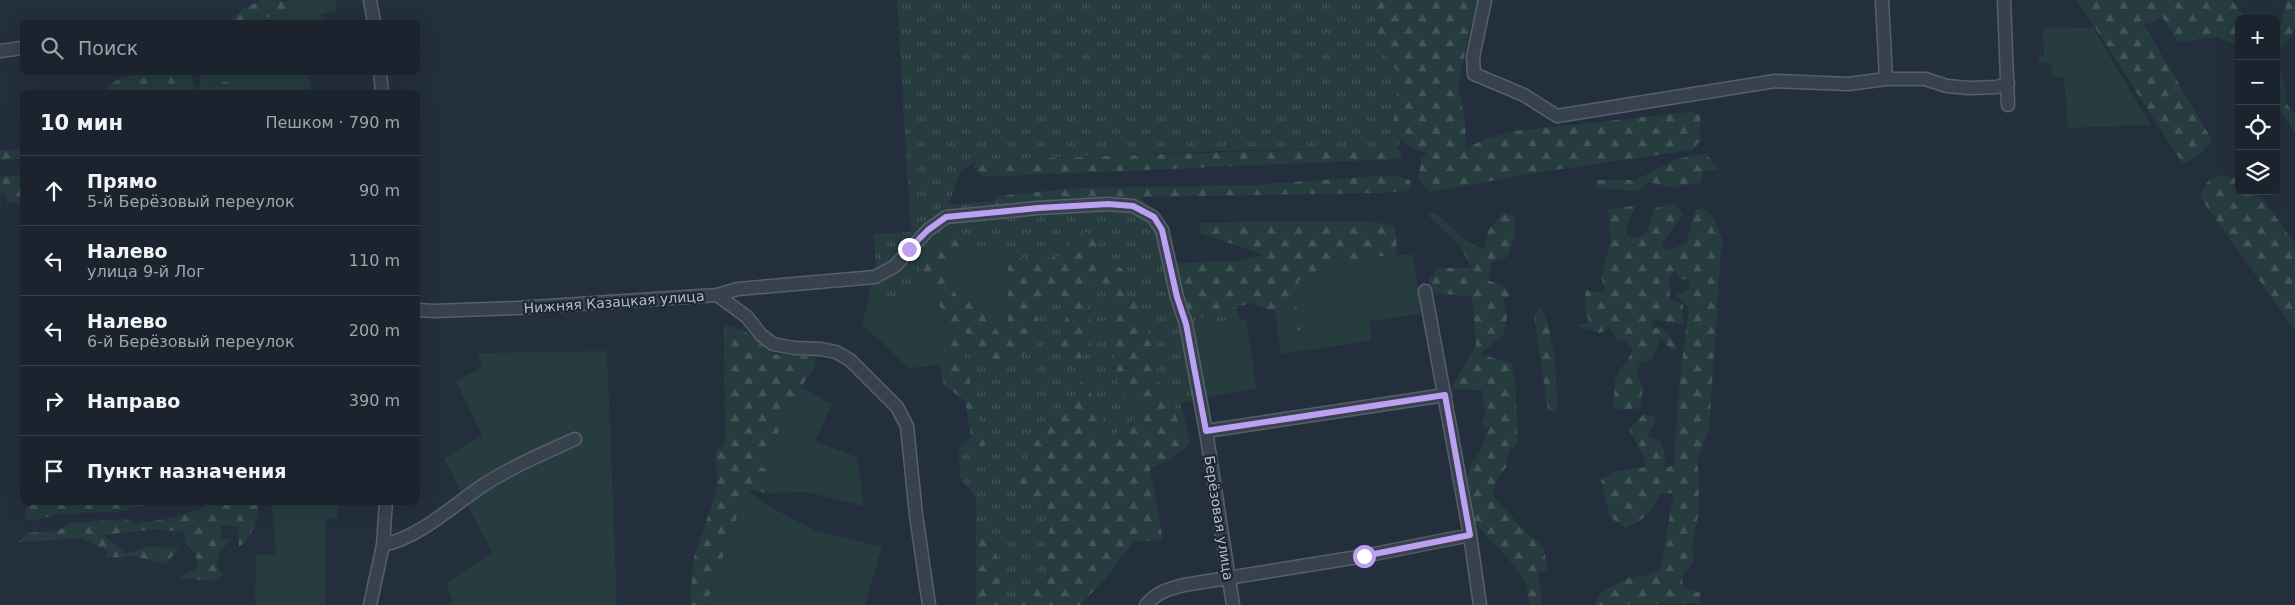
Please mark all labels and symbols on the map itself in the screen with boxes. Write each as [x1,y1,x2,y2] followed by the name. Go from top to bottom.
[898,238,921,261] route end
[523,288,705,316] street label: Нижняя Казацкая улица
[1201,455,1237,581] street label: Берёзовая улица
[1353,545,1376,568] route start

